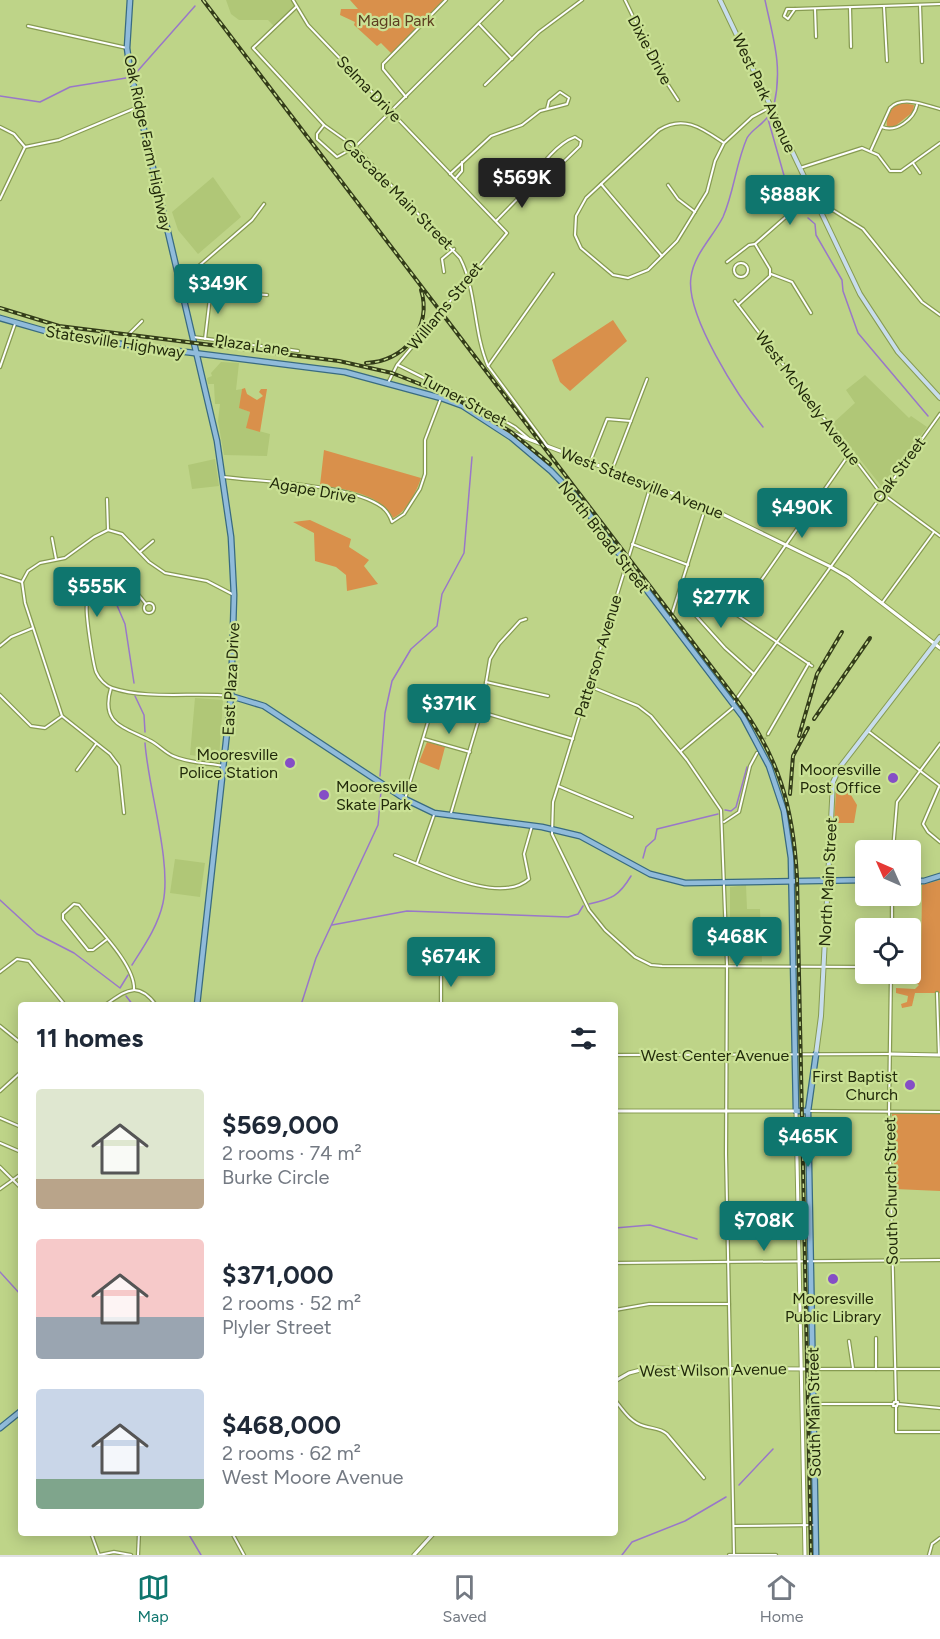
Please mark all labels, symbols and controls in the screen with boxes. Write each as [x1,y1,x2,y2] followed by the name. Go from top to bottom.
[357,11,435,30] park label: Magla Park
[624,12,676,88] street label: Dixie Drive
[728,30,800,156] street label: West Park Avenue
[333,52,405,126] street label: Selma Drive
[120,53,176,234] street label: Oak Ridge Farm Highway
[339,135,457,253] street label: Cascade Main Street
[480,158,564,209] pin: $569K
[492,165,552,189] text: $569K
[748,175,832,226] pin: $888K
[759,182,821,206] text: $888K
[404,258,486,354] street label: Williams Street
[176,264,260,315] pin: $349K
[188,271,248,295] text: $349K
[44,322,187,362] street label: Statesville Highway
[751,327,865,469] street label: West McNeely Avenue
[214,330,291,360] street label: Plaza Lane
[418,369,510,431] street label: Turner Street
[869,433,929,507] street label: Oak Street
[558,443,726,523] street label: West Statesville Avenue
[268,473,358,507] street label: Agape Drive
[554,477,654,597] street label: North Broad Street
[760,488,844,539] pin: $490K
[771,495,833,519] text: $490K
[55,567,139,618] pin: $555K
[67,574,127,598] text: $555K
[679,578,763,629] pin: $277K
[692,585,750,609] text: $277K
[570,592,626,720] street label: Patterson Avenue
[219,622,243,736] street label: East Plaza Drive
[407,684,491,735] pin: $371K
[421,691,477,715] text: $371K
[179,745,278,782] place label: Mooresville Police Station
[283,756,297,770] marker: Mooresville Police Station
[799,760,881,797] place label: Mooresville Post Office
[886,771,900,785] marker: Mooresville Post Office
[336,777,418,814] place label: Mooresville Skate Park
[317,788,331,802] marker: Mooresville Skate Park
[815,817,841,947] street label: North Main Street
[855,840,921,906] north arrow
[855,840,921,984] map controls
[695,917,779,968] pin: $468K
[855,918,921,984] button: locate
[707,924,767,948] text: $468K
[409,937,493,988] pin: $674K
[421,944,481,968] text: $674K
[36,1022,143,1054] text: 11 homes
[567,1022,600,1055] icon: filters
[641,1046,789,1065] street label: West Center Avenue
[812,1067,898,1104] place label: First Baptist Church
[903,1078,917,1092] marker: First Baptist Church
[222,1109,339,1141] text: $569,000
[84,1113,156,1185] icon: home
[766,1117,850,1168] pin: $465K
[880,1117,902,1265] street label: South Church Street
[778,1124,838,1148] text: $465K
[222,1141,362,1165] text: 2 rooms · 74 m²
[222,1165,329,1189] text: Burke Circle
[722,1201,806,1252] pin: $708K
[734,1208,794,1232] text: $708K
[222,1259,334,1291] text: $371,000
[84,1263,156,1335] icon: home
[826,1272,840,1286] marker: Mooresville Public Library
[785,1289,882,1326] place label: Mooresville Public Library
[222,1291,361,1315] text: 2 rooms · 52 m²
[222,1315,332,1339] text: Plyler Street
[803,1347,825,1477] street label: South Main Street
[639,1359,787,1381] street label: West Wilson Avenue
[222,1409,341,1441] text: $468,000
[84,1413,156,1485] icon: home
[222,1441,361,1465] text: 2 rooms · 62 m²
[222,1465,404,1489] text: West Moore Avenue
[137,1571,170,1626] tab: Map
[443,1571,487,1626] tab: Saved
[760,1571,803,1626] tab: Home

